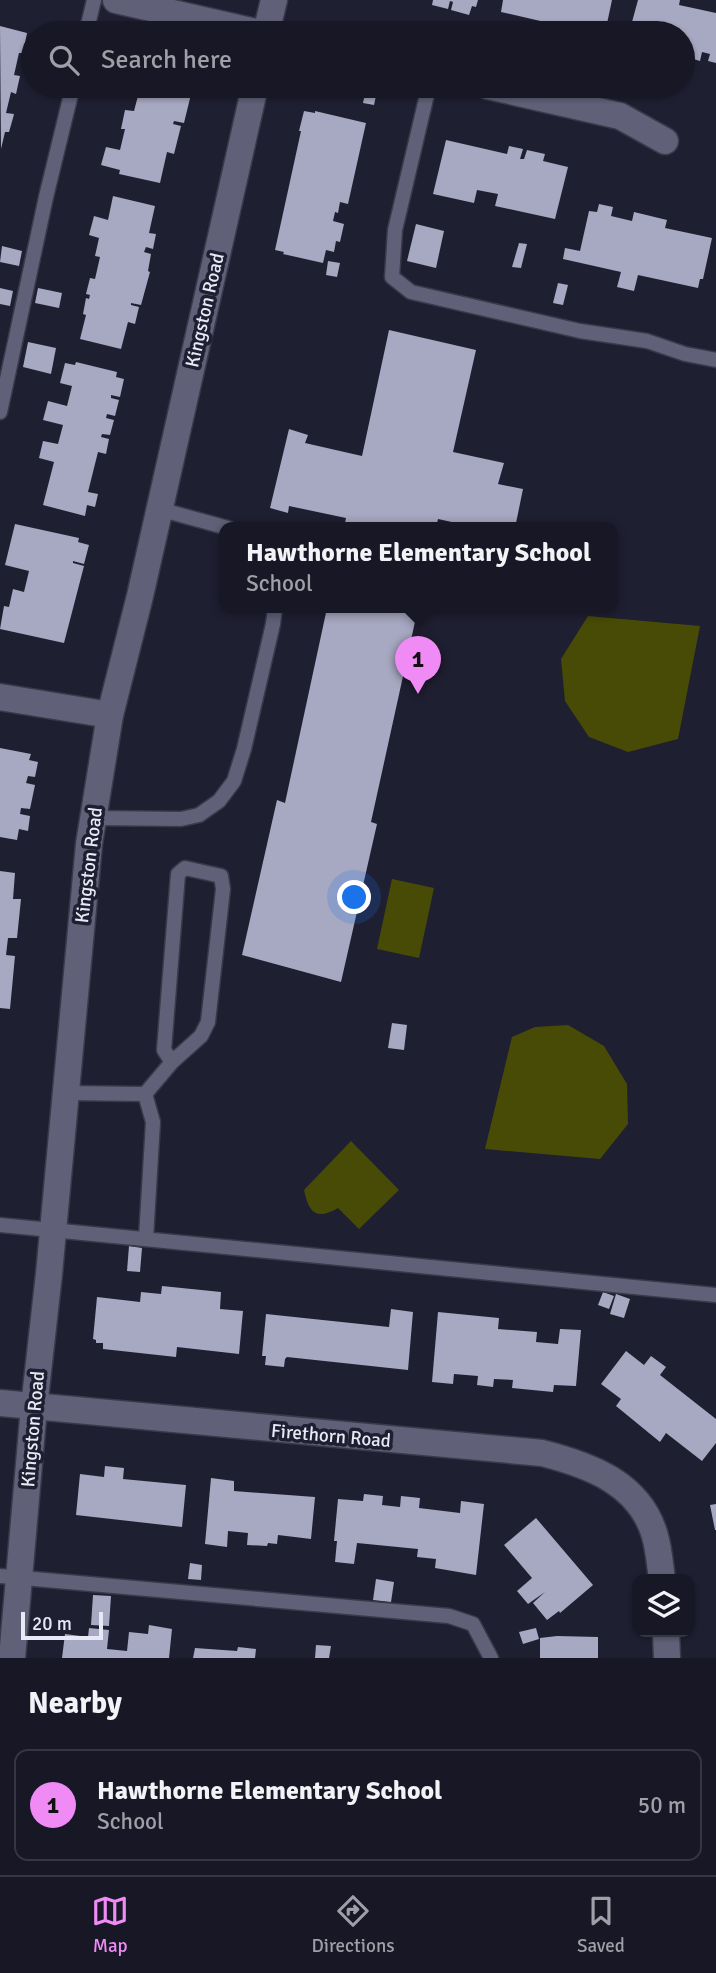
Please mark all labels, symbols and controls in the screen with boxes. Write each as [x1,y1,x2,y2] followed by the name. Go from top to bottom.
[21,21,695,98] search box
[45,41,83,79] icon: search
[101,44,232,76] text: Search here
[180,251,230,370] street label: Kingston Road
[219,522,618,613] popup
[246,537,591,569] text: Hawthorne Elementary School
[246,569,313,598] text: School
[395,636,441,694] pin: 1
[70,806,108,925] street label: Kingston Road
[337,880,371,914] your location
[16,1370,50,1488] street label: Kingston Road
[270,1419,392,1453] street label: Firethorn Road
[632,1574,695,1637] map controls
[632,1574,695,1637] button: layers
[21,1609,103,1641] scale bar
[32,1612,72,1636] text: 20 m
[28,1685,122,1722] text: Nearby
[97,1775,442,1807] text: Hawthorne Elementary School
[47,1791,59,1820] text: 1
[638,1791,686,1820] text: 50 m
[97,1807,164,1836] text: School
[91,1892,129,1958] tab: Map
[312,1892,395,1958] tab: Directions
[577,1892,625,1958] tab: Saved

